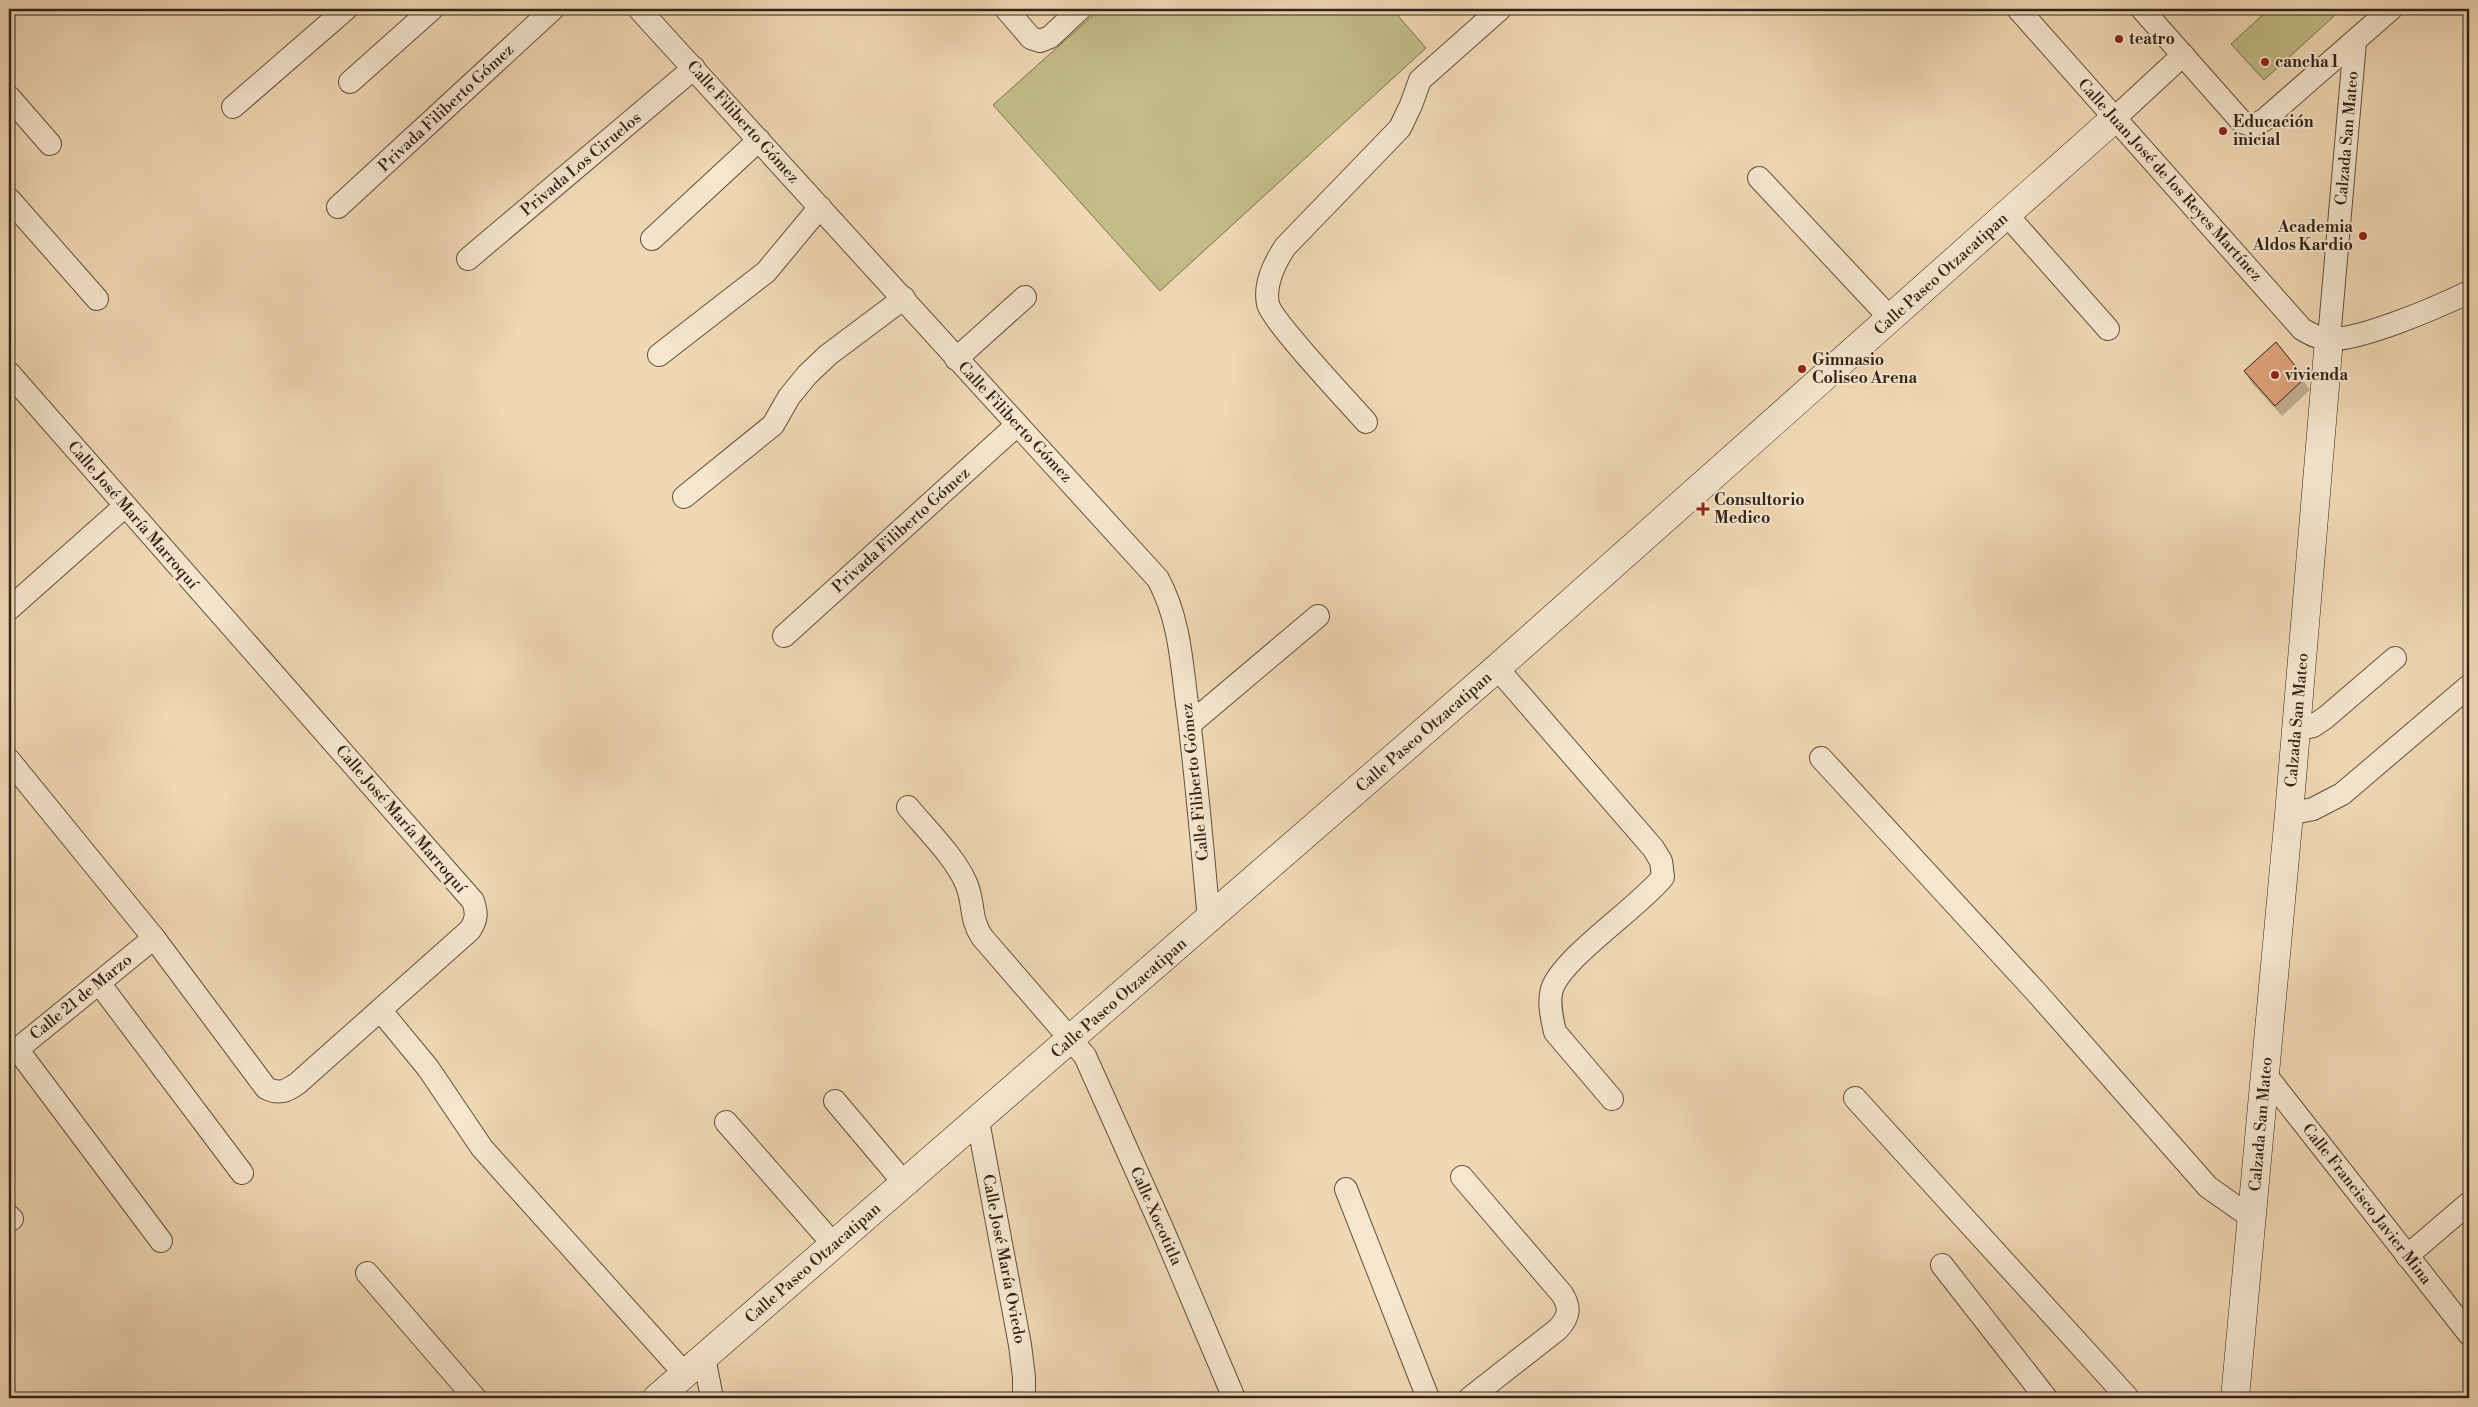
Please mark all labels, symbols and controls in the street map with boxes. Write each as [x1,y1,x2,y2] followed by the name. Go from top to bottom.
[2129,29,2175,49] place label: teatro
[2113,33,2125,45] marker: teatro
[374,40,518,176] street label: Privada Filiberto Gómez
[2275,52,2339,72] place label: cancha 1
[683,56,803,188] street label: Calle Filiberto Gómez
[2259,56,2271,68] marker: cancha 1
[2331,70,2363,206] street label: Calzada San Mateo
[2073,74,2267,286] street label: Calle Juan José de los Reyes Martínez
[517,108,645,220] street label: Privada Los Ciruelos
[2233,112,2314,150] place label: Educación inicial
[2217,125,2229,137] marker: Educación inicial
[1870,208,2012,339] street label: Calle Paseo Otzacatipan
[2252,217,2353,255] place label: Academia Aldos Kardio
[2357,230,2369,242] marker: Academia Aldos Kardio
[1812,350,1917,388] place label: Gimnasio Coliseo Arena
[954,357,1076,487] street label: Calle Filiberto Gómez
[1796,363,1808,375] marker: Gimnasio Coliseo Arena
[2284,365,2348,385] place label: vivienda
[2269,369,2281,381] marker: vivienda
[63,437,203,594] street label: Calle José María Marroquí
[828,463,974,597] street label: Privada Filiberto Gómez
[1714,490,1805,528] place label: Consultorio Medico
[1696,502,1710,516] marker: Consultorio Medico
[2281,652,2313,788] street label: Calzada San Mateo
[1352,667,1496,796] street label: Calle Paseo Otzacatipan
[1177,702,1213,862] street label: Calle Filiberto Gómez
[331,741,471,898] street label: Calle José María Marroquí
[1047,933,1191,1062] street label: Calle Paseo Otzacatipan
[26,950,136,1044] street label: Calle 21 de Marzo
[2245,1056,2277,1192] street label: Calzada San Mateo
[2298,1119,2437,1289] street label: Calle Francisco Javier Mina
[1125,1164,1187,1269] street label: Calle Xocotitla
[978,1173,1030,1345] street label: Calle José María Oviedo
[741,1198,885,1327] street label: Calle Paseo Otzacatipan

